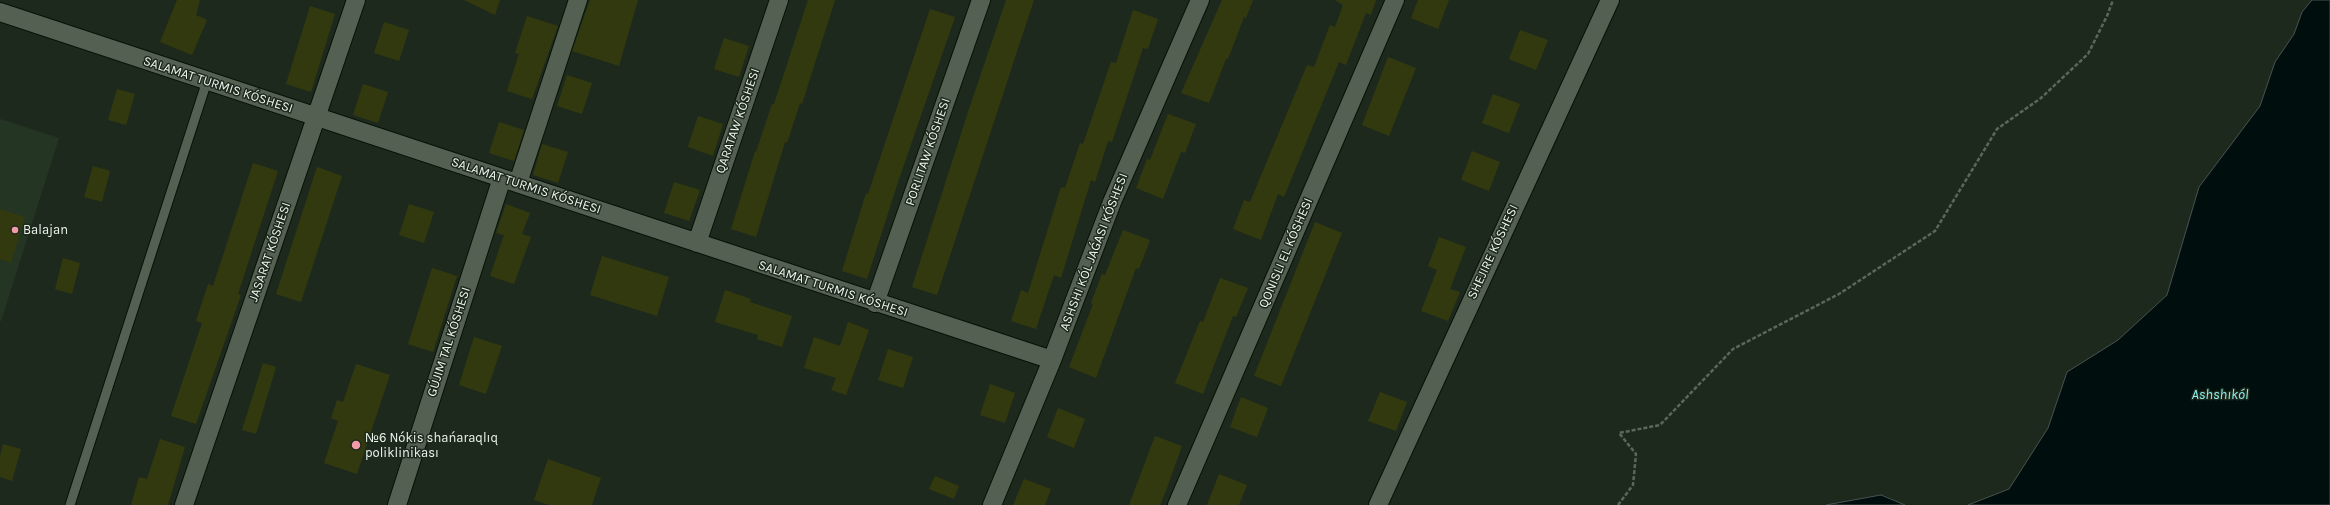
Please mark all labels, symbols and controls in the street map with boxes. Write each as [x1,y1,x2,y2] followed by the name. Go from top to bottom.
[141,53,295,117] street label: SALAMAT TURMIS KÓSHESI
[713,66,763,176] street label: QARATAW KÓSHESI
[902,96,954,208] street label: PORLITAW KÓSHESI
[449,154,603,218] street label: SALAMAT TURMIS KÓSHESI
[1057,171,1131,333] street label: ASHSHI KÓL JAǴASI KÓSHESI
[1256,196,1316,310] street label: QONISLI EL KÓSHESI
[246,200,294,304] street label: JASARAT KÓSHESI
[1464,202,1522,302] street label: SHEJIRE KÓSHESI
[23,222,68,238] place label: Balajan
[10,225,20,235] marker: Balajan
[756,257,910,321] street label: SALAMAT TURMIS KÓSHESI
[424,285,474,399] street label: GÚJIM TAL KÓSHESI
[2192,387,2248,403] water label: Ashshıkól
[365,430,498,461] place label: №6 Nókis shańaraqlıq poliklinikası
[350,439,362,451] marker: №6 Nókis shańaraqlıq poliklinikası

